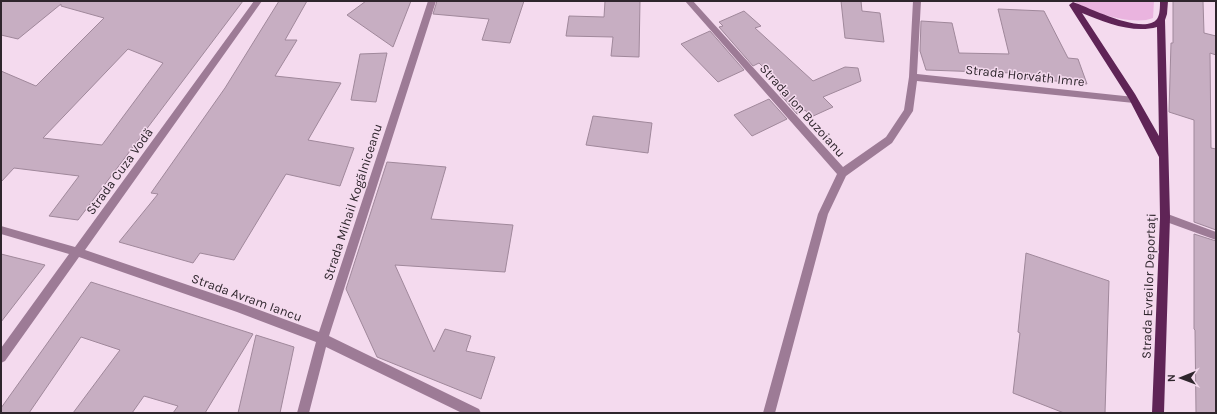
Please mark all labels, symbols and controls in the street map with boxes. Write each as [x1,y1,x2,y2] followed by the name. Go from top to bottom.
[757,61,848,160] street label: Strada Ion Buzoianu
[965,62,1086,89] street label: Strada Horváth Imre
[320,122,385,283] street label: Strada Mihail Kogălniceanu
[83,125,156,218] street label: Strada Cuza Vodă
[1138,213,1159,359] street label: Strada Evreilor Deportaţi
[189,270,304,324] street label: Strada Avram Iancu
[1161,358,1201,398] north arrow
[1165,374,1178,382] text: N

